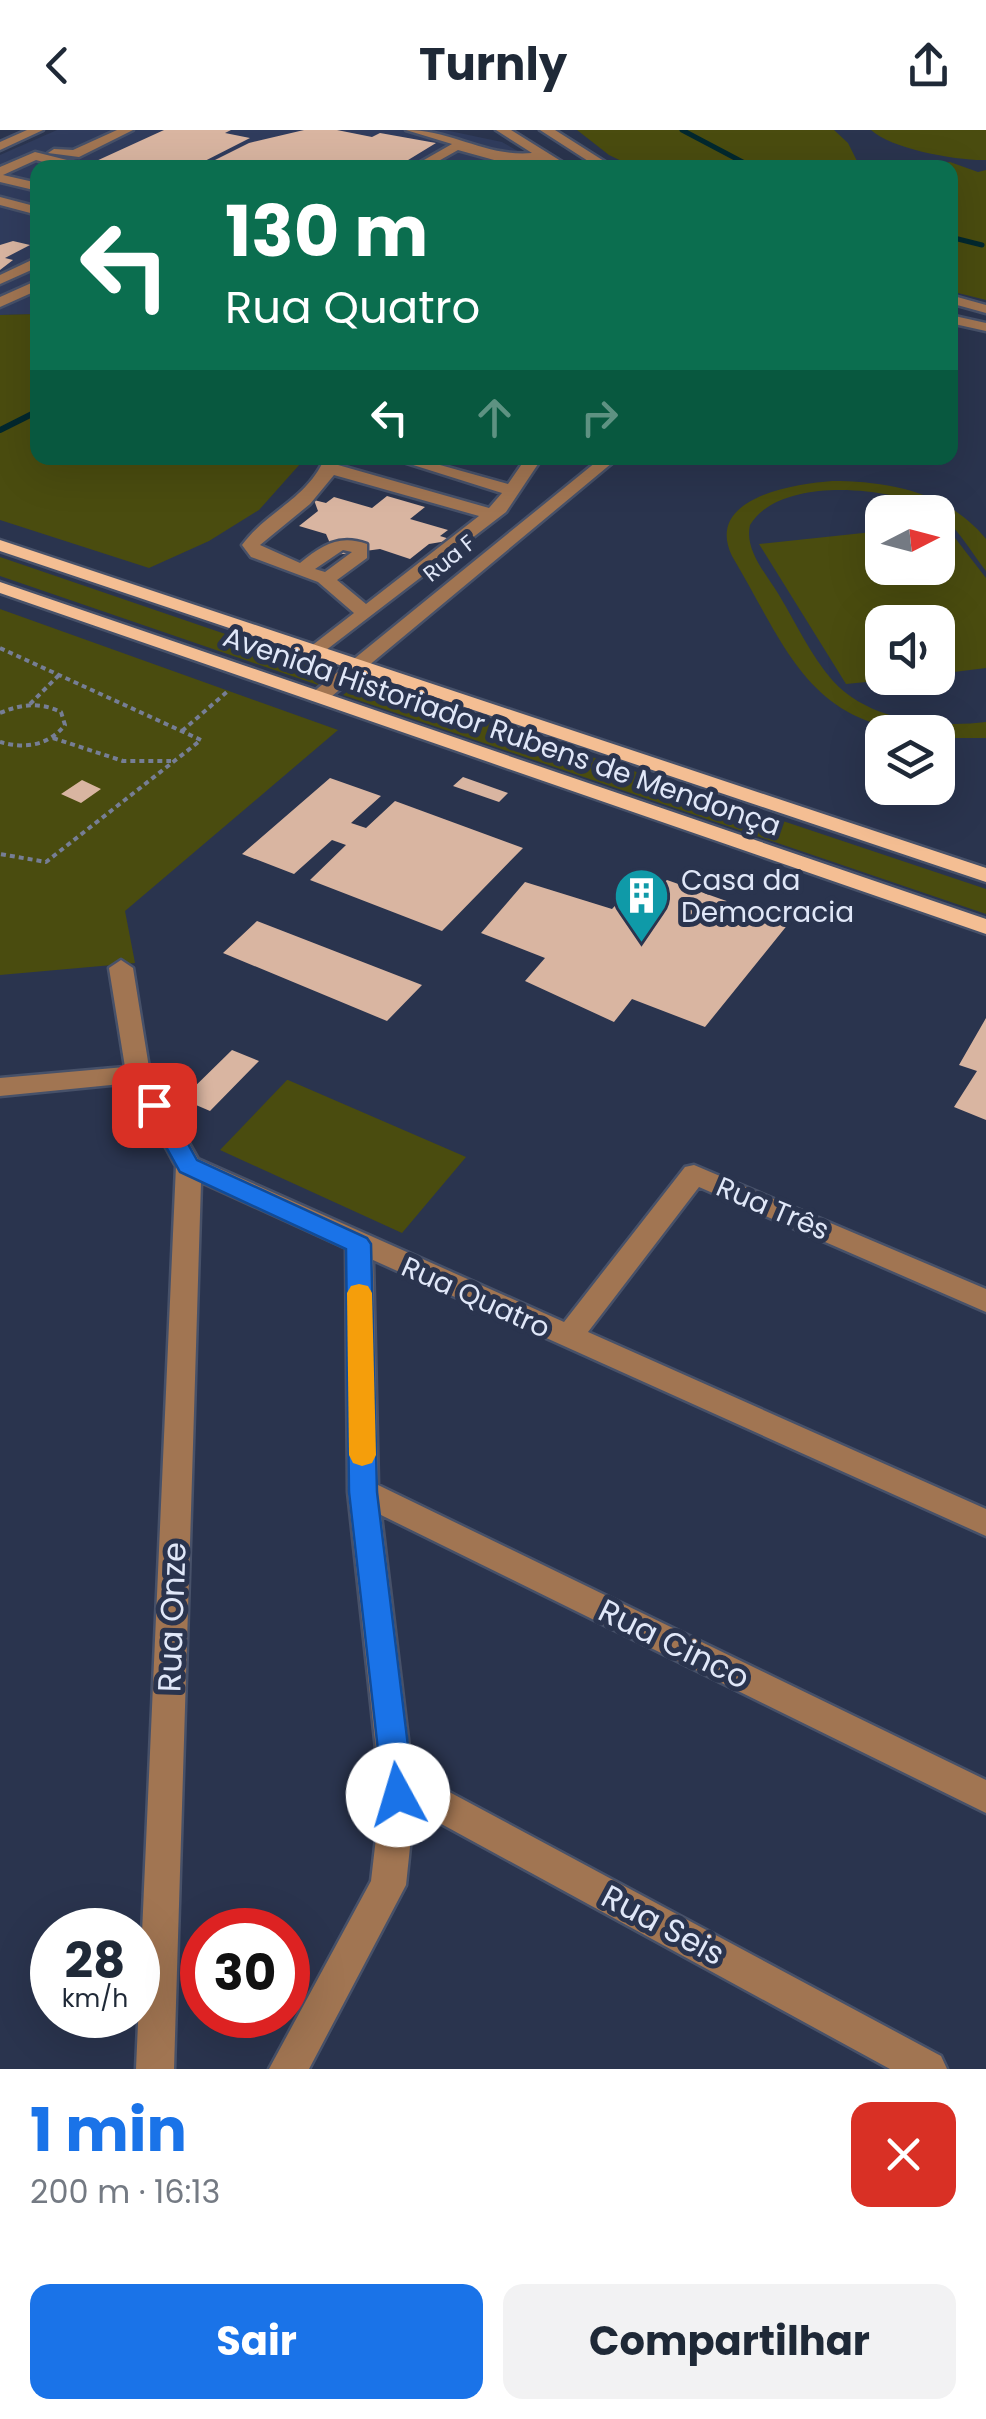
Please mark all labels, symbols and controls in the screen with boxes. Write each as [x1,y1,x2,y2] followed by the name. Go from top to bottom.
[419,33,567,96] text: Turnly
[30,38,85,93] icon: back
[901,38,956,93] icon: share
[225,182,428,281] text: 130 m
[60,200,190,330] icon: left
[225,276,480,339] text: Rua Quatro
[362,390,417,445] icon: left
[467,390,522,445] icon: ahead
[572,390,627,445] icon: right
[865,495,955,585] north arrow
[865,495,955,805] map controls
[417,528,482,589] street label: Rua F
[865,605,955,695] button: sound
[218,617,786,845] street label: Avenida Historiador Rubens de Mendonça
[865,715,955,805] button: layers
[681,861,854,932] place label: Casa da Democracia
[612,866,672,945] building icon: Casa da Democracia
[112,1063,197,1148] pin
[127,1078,182,1133] icon: arrive
[710,1167,835,1250] street label: Rua Três
[395,1247,556,1348] street label: Rua Quatro
[146,1541,197,1693] street label: Rua Onze
[591,1588,757,1700] street label: Rua Cinco
[346,1743,450,1847] position arrow
[594,1873,733,1976] street label: Rua Seis
[180,1908,310,2038] speed limit sign: 30
[65,1925,125,1996] text: 28
[62,1981,128,2016] text: km/h
[30,2088,187,2172] text: 1 min
[851,2102,956,2207] button: close
[30,2169,220,2214] text: 200 m · 16:13
[30,2284,483,2399] button: Sair
[503,2284,956,2399] button: Compartilhar

